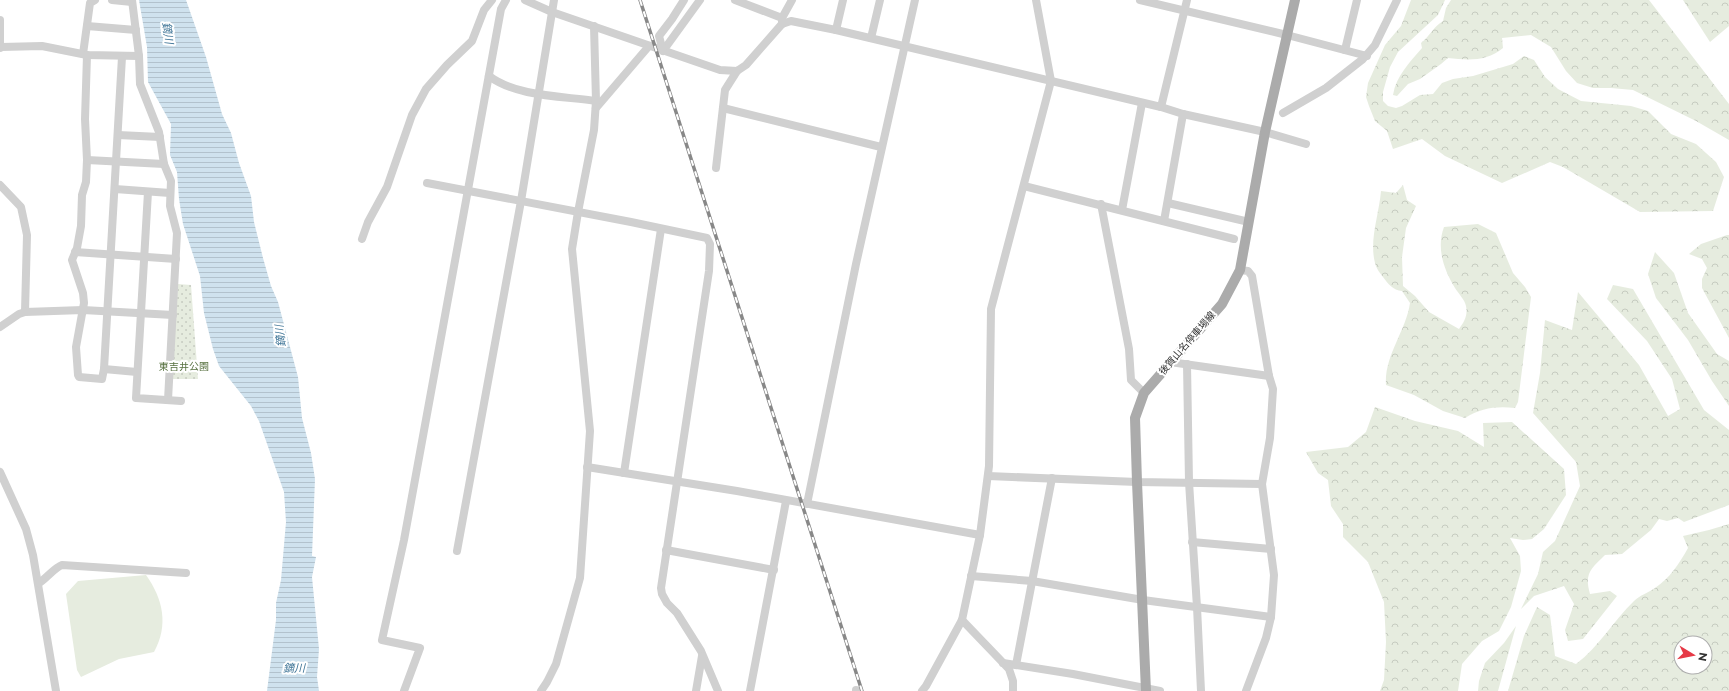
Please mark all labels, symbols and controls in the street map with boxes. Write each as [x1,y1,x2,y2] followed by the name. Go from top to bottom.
[160,21,177,46] water label: 鏑川
[1156,309,1218,377] street label: 後賀山名停車場線
[272,323,288,348] water label: 鏑川
[159,360,209,373] park label: 東吉井公園
[1673,635,1713,675] north arrow
[1695,651,1711,662] text: N
[283,661,306,675] water label: 鏑川

